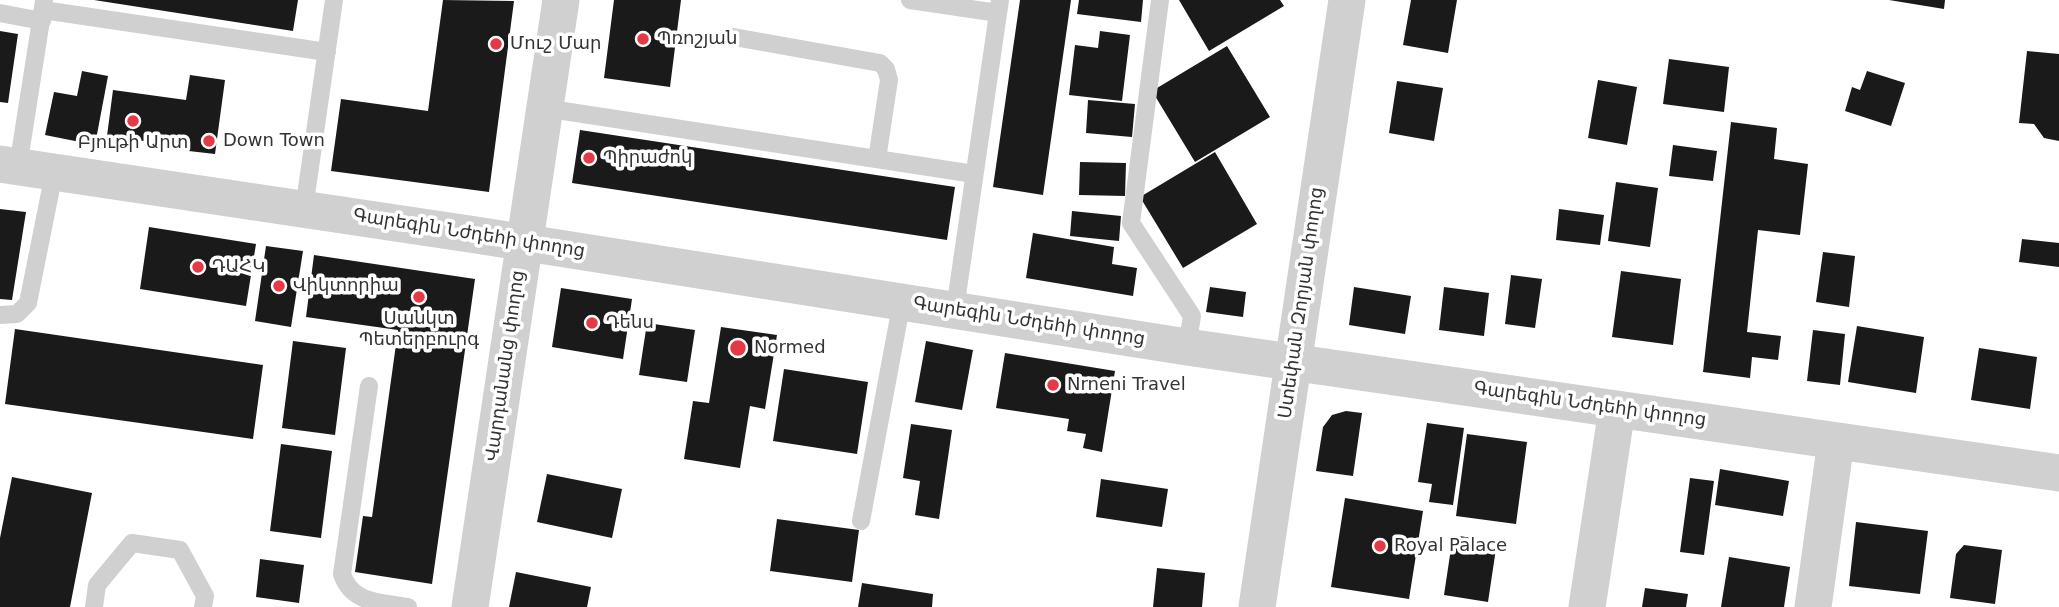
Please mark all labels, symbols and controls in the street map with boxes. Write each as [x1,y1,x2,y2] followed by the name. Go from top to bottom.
[657,28,737,50] place label: Պռոշյան
[635,31,651,47] marker: Պռոշյան
[510,33,601,55] place label: Մուշ Մար
[488,36,504,52] marker: Մուշ Մար
[125,113,141,129] marker: Բյութի Արտ
[223,130,325,152] place label: Down Town
[78,132,188,154] place label: Բյութի Արտ
[201,133,217,149] marker: Down Town
[603,147,692,169] place label: Պիրաժոկ
[581,150,597,166] marker: Պիրաժոկ
[1275,186,1329,420] street label: Ստեփան Զորյան փողոց
[352,205,586,263] street label: Գարեգին Նժդեհի փողոց
[212,256,265,278] place label: ԴԱՀԿ
[190,259,206,275] marker: ԴԱՀԿ
[482,269,530,463] street label: Վարդանանց փողոց
[293,275,399,297] place label: Վիկտորիա
[271,278,287,294] marker: Վիկտորիա
[411,289,427,305] marker: Սանկտ Պետերբուրգ
[912,293,1146,351] street label: Գարեգին Նժդեհի փողոց
[359,308,479,350] place label: Սանկտ Պետերբուրգ
[606,312,654,334] place label: Դենս
[584,315,600,331] marker: Դենս
[754,337,826,359] place label: Normed
[728,338,748,358] marker: Normed
[1067,374,1186,396] place label: Nrneni Travel
[1045,377,1061,393] marker: Nrneni Travel
[1472,378,1708,432] street label: Գարեգին Նժդեհի փողոց
[1394,535,1507,557] place label: Royal Palace
[1372,538,1388,554] marker: Royal Palace

